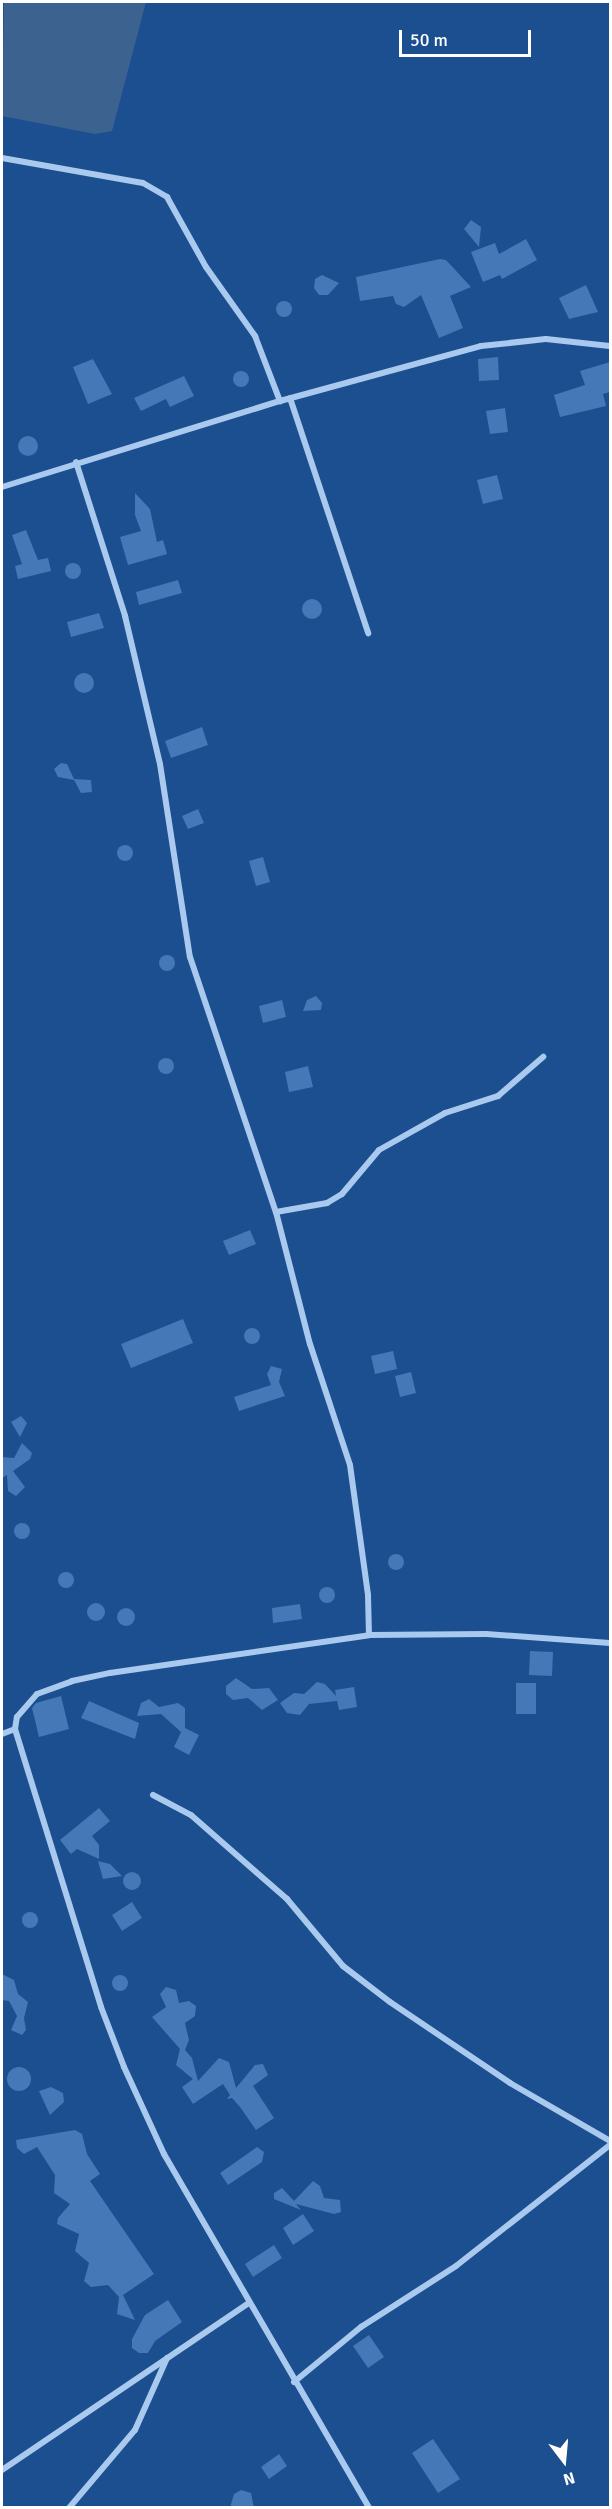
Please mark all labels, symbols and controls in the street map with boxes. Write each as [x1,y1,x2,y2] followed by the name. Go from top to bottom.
[402,18,534,56] scale bar
[410,29,448,51] text: 50 m
[534,2431,594,2491] north arrow
[561,2467,577,2489] text: N

